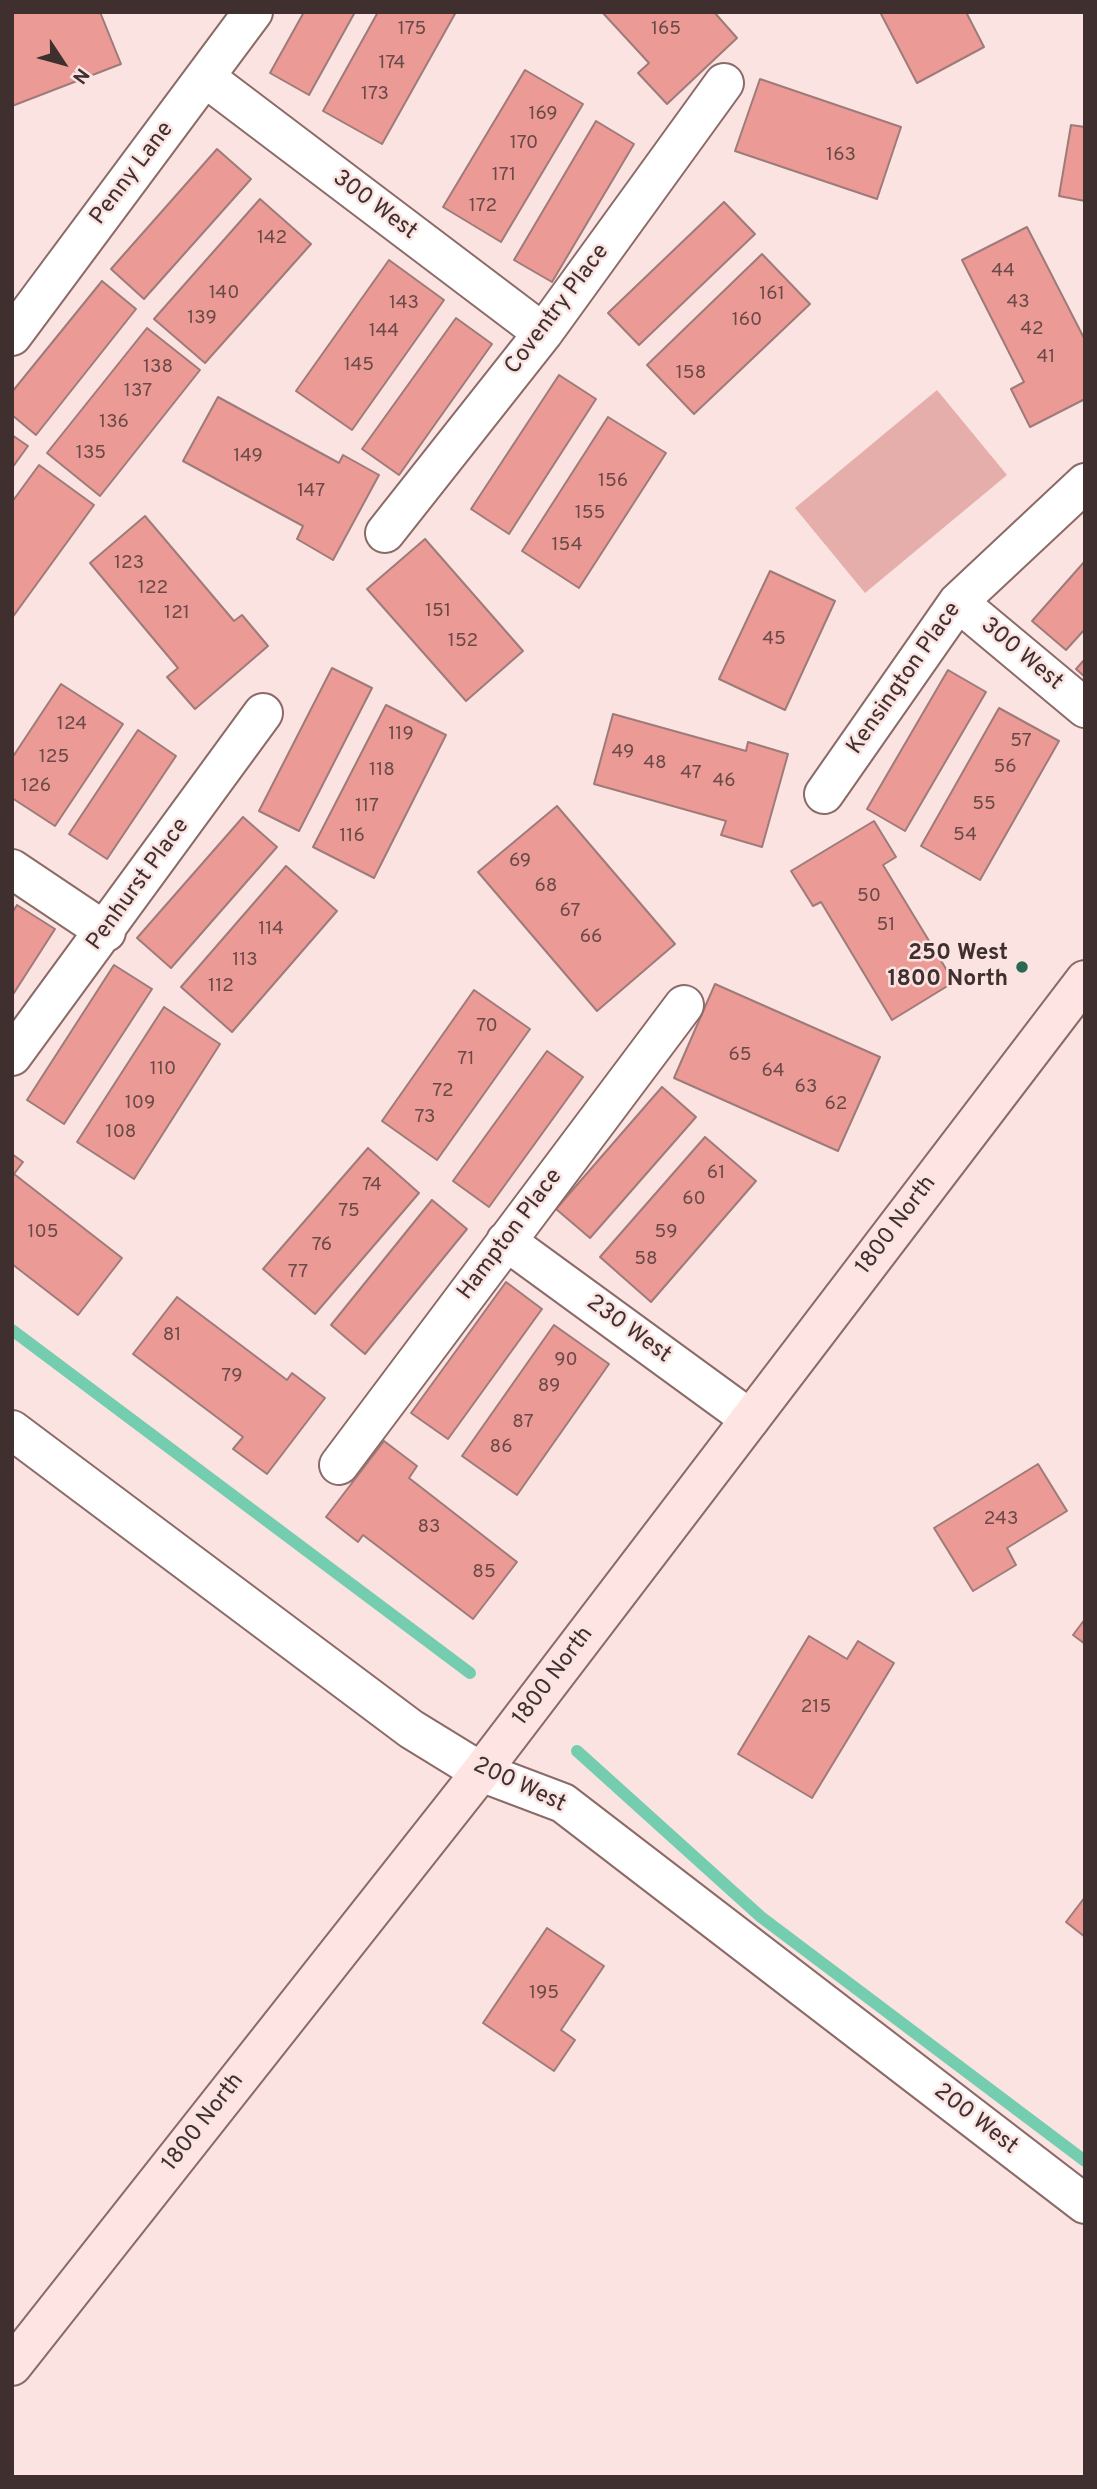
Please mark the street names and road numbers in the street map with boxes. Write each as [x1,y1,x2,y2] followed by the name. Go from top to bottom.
[85,117,181,231] street label: Penny Lane
[326,165,422,247] street label: 300 West
[500,239,616,381] street label: Coventry Place
[842,598,968,760] street label: Kensington Place
[974,613,1068,697] street label: 300 West
[82,814,196,956] street label: Penhurst Place
[453,1164,569,1306] street label: Hampton Place
[851,1171,943,1281] street label: 1800 North
[580,1290,676,1370] street label: 230 West
[508,1622,600,1732] street label: 1800 North
[468,1753,570,1819] street label: 200 West
[157,2069,251,2177] street label: 1800 North
[927,2079,1023,2161] street label: 200 West

